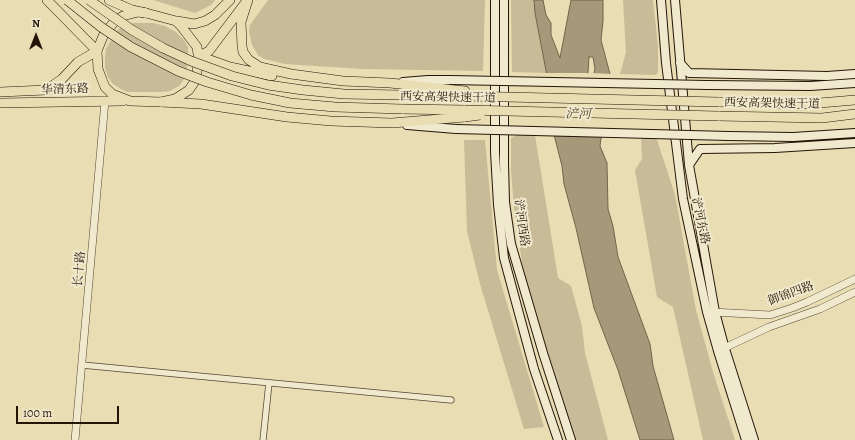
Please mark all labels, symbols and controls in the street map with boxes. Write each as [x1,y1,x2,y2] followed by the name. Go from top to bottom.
[16,16,56,56] north arrow
[32,16,40,31] text: N
[41,82,89,98] street label: 华清东路
[400,90,496,106] street label: 西安高架快速干道
[724,96,820,112] street label: 西安高架快速干道
[565,107,591,123] water label: 浐河
[688,196,712,246] street label: 浐河东路
[511,198,531,248] street label: 浐河西路
[71,250,89,288] street label: 长十路
[766,279,816,309] street label: 御锦四路
[18,398,121,424] scale bar
[23,405,52,421] text: 100 m

